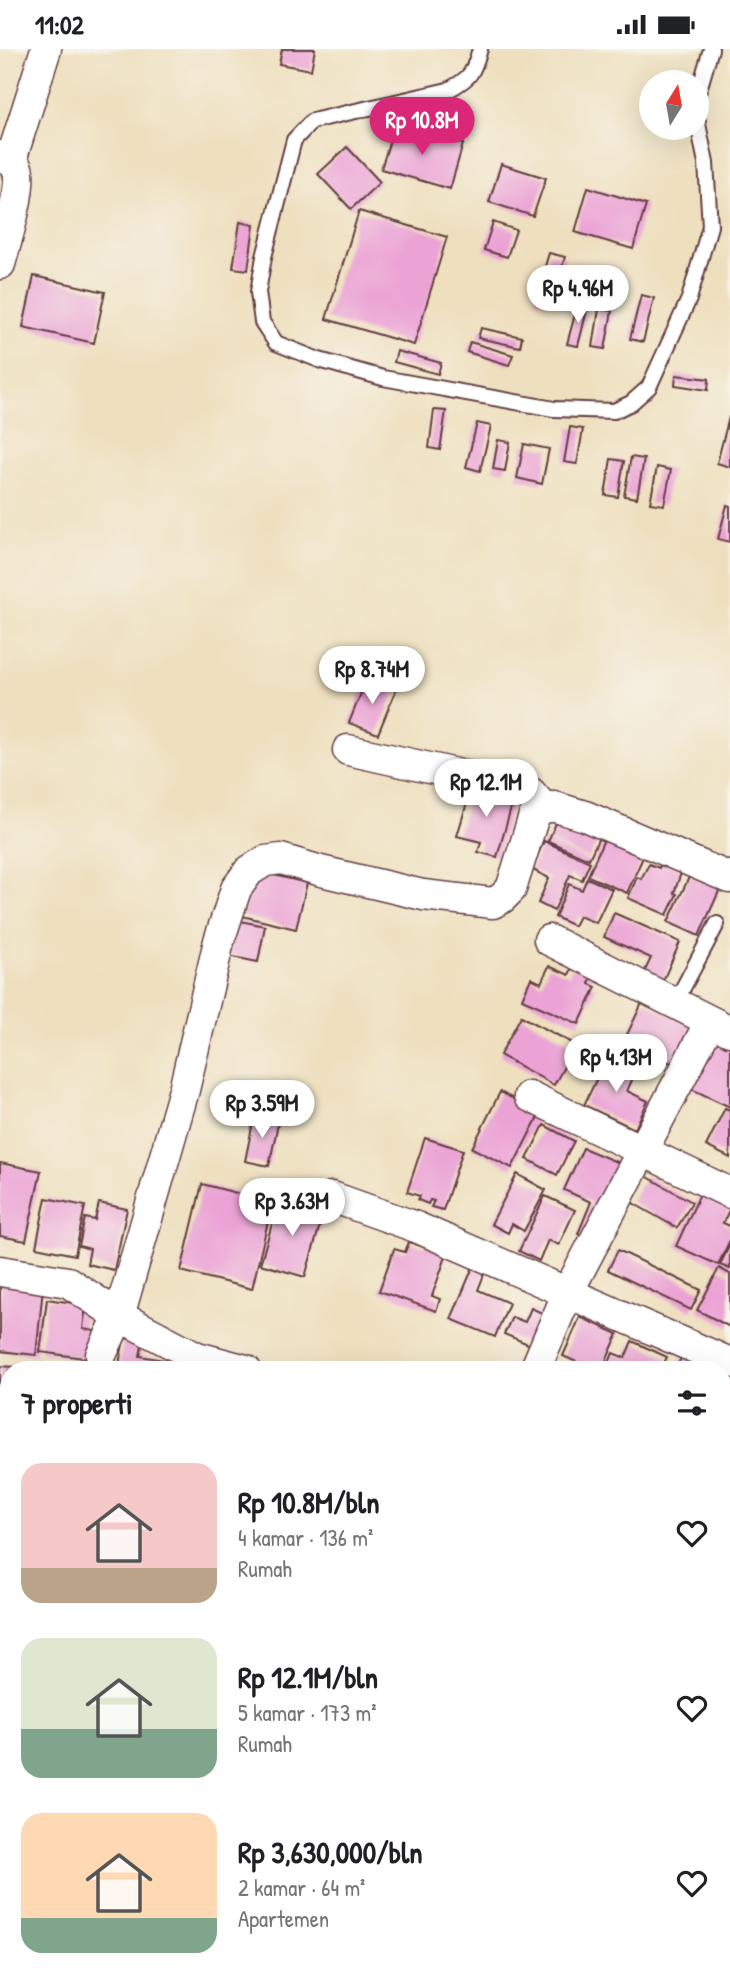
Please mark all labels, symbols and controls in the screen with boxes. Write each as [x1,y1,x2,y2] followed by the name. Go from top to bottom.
[35,7,84,42] text: 11:02
[639,70,709,140] north arrow
[639,70,709,140] map controls
[350,97,494,157] pin: Rp 10.8M
[386,104,458,135] text: Rp 10.8M
[506,265,650,325] pin: Rp 4.96M
[543,272,613,303] text: Rp 4.96M
[300,647,444,706] pin: Rp 8.74M
[335,653,409,684] text: Rp 8.74M
[414,759,558,819] pin: Rp 12.1M
[450,766,522,797] text: Rp 12.1M
[544,1035,688,1094] pin: Rp 4.13M
[580,1041,652,1072] text: Rp 4.13M
[190,1081,334,1140] pin: Rp 3.59M
[226,1087,298,1118] text: Rp 3.59M
[220,1179,364,1238] pin: Rp 3.63M
[255,1185,329,1216] text: Rp 3.63M
[21,1383,133,1423] text: 7 properti
[673,1384,711,1422] icon: filters
[238,1482,380,1522] text: Rp 10.8M/bln
[77,1491,161,1575] icon: home
[673,1514,711,1552] icon: heart
[238,1522,373,1553] text: 4 kamar · 136 m²
[238,1553,292,1584] text: Rumah
[238,1657,378,1697] text: Rp 12.1M/bln
[77,1666,161,1750] icon: home
[673,1689,711,1727] icon: heart
[238,1697,377,1728] text: 5 kamar · 173 m²
[238,1728,292,1759] text: Rumah
[238,1832,423,1872] text: Rp 3,630,000/bln
[77,1841,161,1925] icon: home
[673,1864,711,1902] icon: heart
[238,1872,365,1903] text: 2 kamar · 64 m²
[238,1903,329,1934] text: Apartemen

